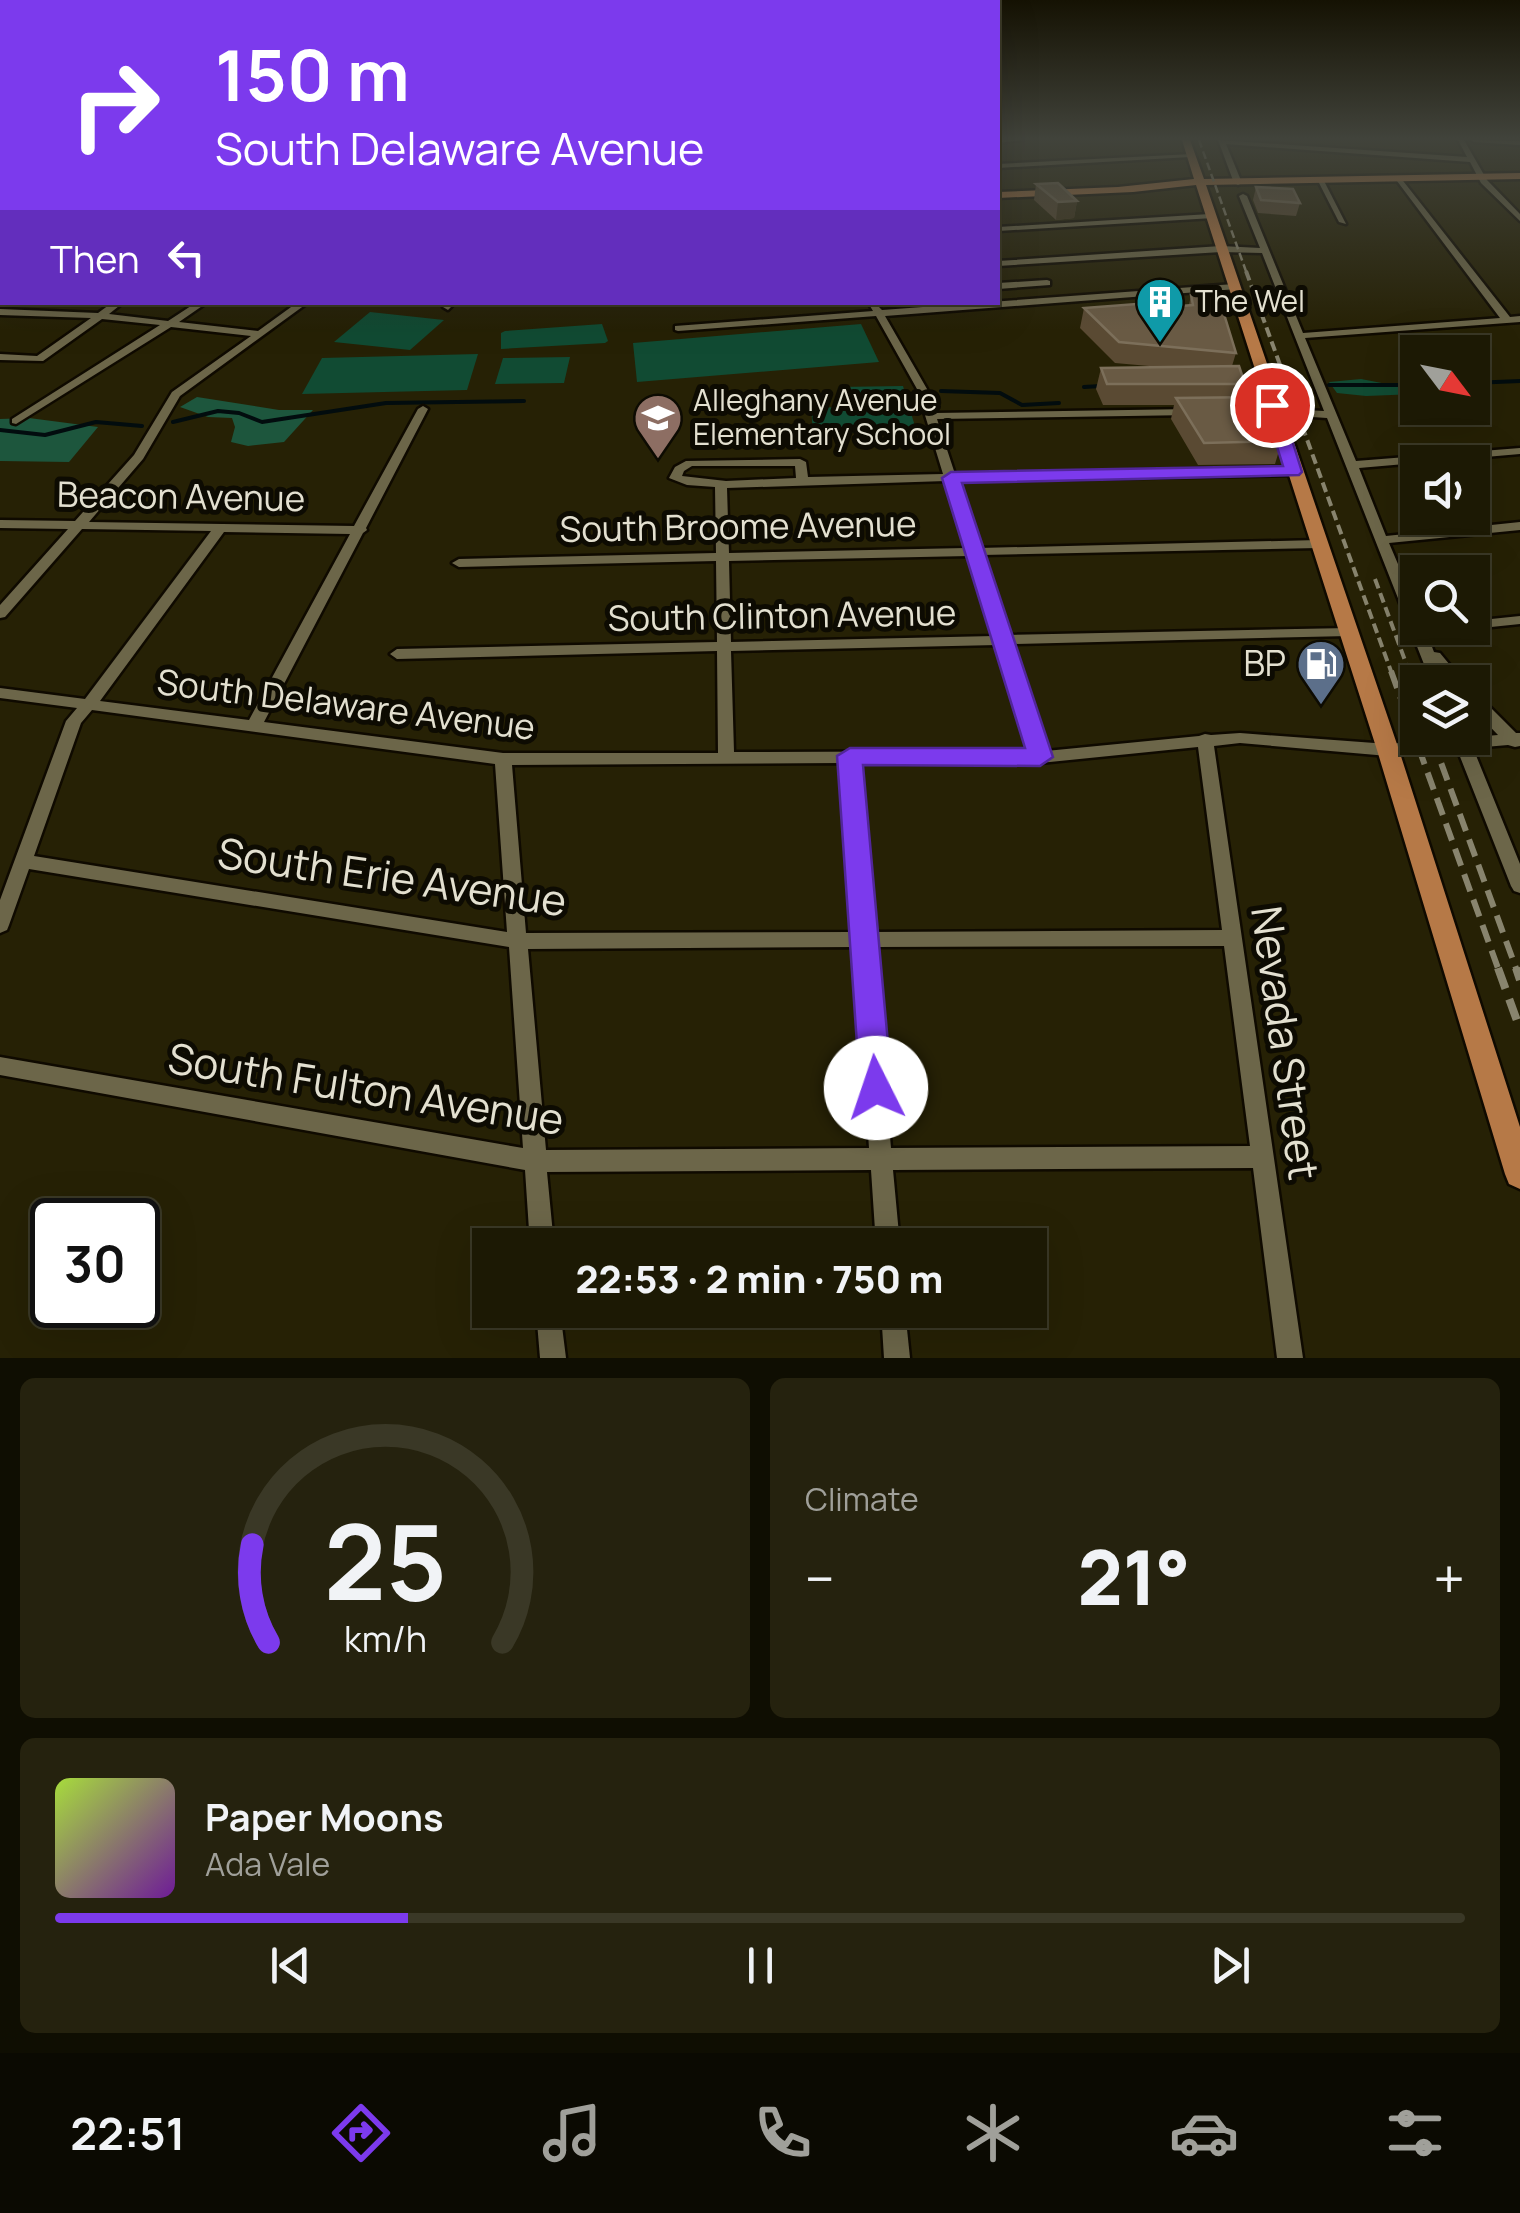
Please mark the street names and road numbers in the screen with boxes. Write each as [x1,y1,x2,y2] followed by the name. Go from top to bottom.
[57,470,306,522] street label: Beacon Avenue
[559,499,917,553] street label: South Broome Avenue
[607,588,957,642] street label: South Clinton Avenue
[154,657,538,751] street label: South Delaware Avenue
[214,823,570,929] street label: South Erie Avenue
[1238,902,1334,1183] street label: Nevada Street
[164,1028,568,1148] street label: South Fulton Avenue

